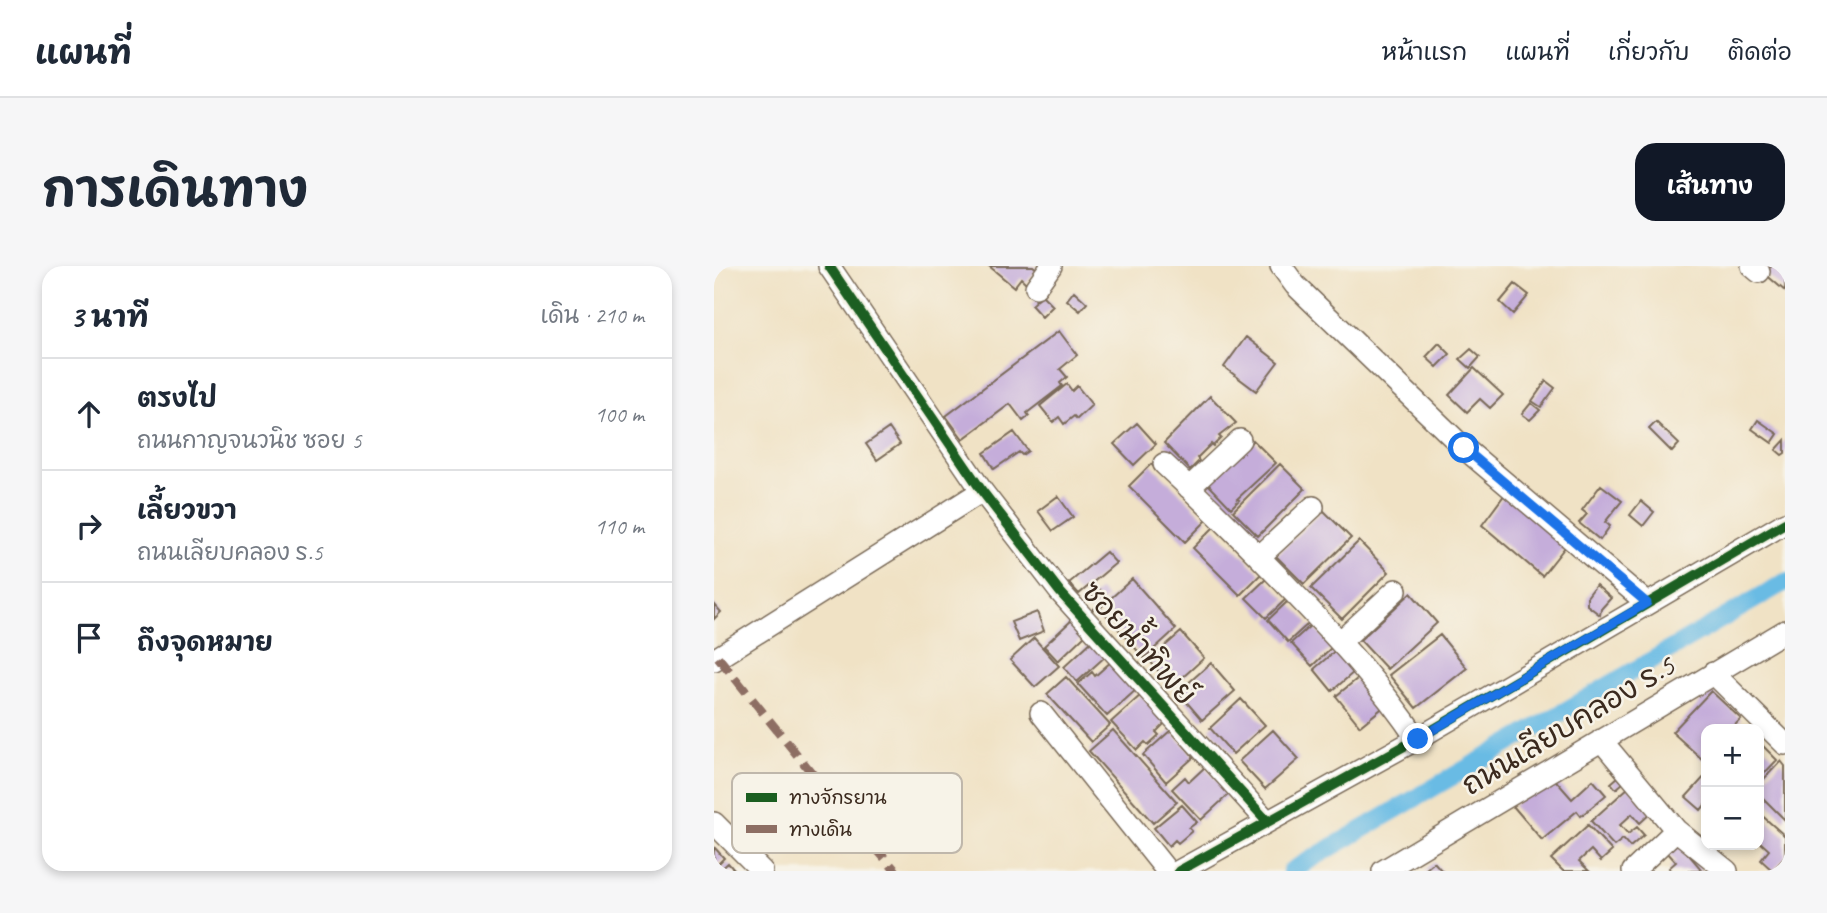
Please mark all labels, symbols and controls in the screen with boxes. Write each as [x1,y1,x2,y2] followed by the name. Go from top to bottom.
[35,32,132,74] text: แผนที่
[1382,37,1467,67] text: หน้าแรก
[1505,37,1570,67] text: แผนที่
[1608,37,1690,67] text: เกี่ยวกับ
[1728,37,1792,67] text: ติดต่อ
[1635,143,1785,221] button: เส้นทาง
[42,159,308,221] text: การเดินทาง
[70,298,149,336] text: 3 นาที
[541,301,644,330] text: เดิน · 210 m
[137,382,217,415] text: ตรงไป
[70,395,108,433] icon: ahead
[595,400,644,429] text: 100 m
[137,426,362,455] text: ถนนกาญจนวนิช ซอย 5
[1448,432,1479,463] route start
[137,494,237,527] text: เลี้ยวขวา
[70,507,108,545] icon: right
[595,512,644,541] text: 110 m
[137,538,323,567] text: ถนนเลียบคลอง ร.5
[1073,567,1212,713] street label: ซอยน้ำทิพย์
[70,619,108,657] icon: arrive
[137,626,273,659] text: ถึงจุดหมาย
[1454,646,1683,804] street label: ถนนเลียบคลอง ร.5
[1402,723,1433,754] route end
[1701,724,1764,850] map controls
[1701,724,1764,787] button: +
[732,773,962,853] legend
[789,786,887,810] text: ทางจักรยาน
[1701,787,1764,850] button: −
[789,818,852,842] text: ทางเดิน

